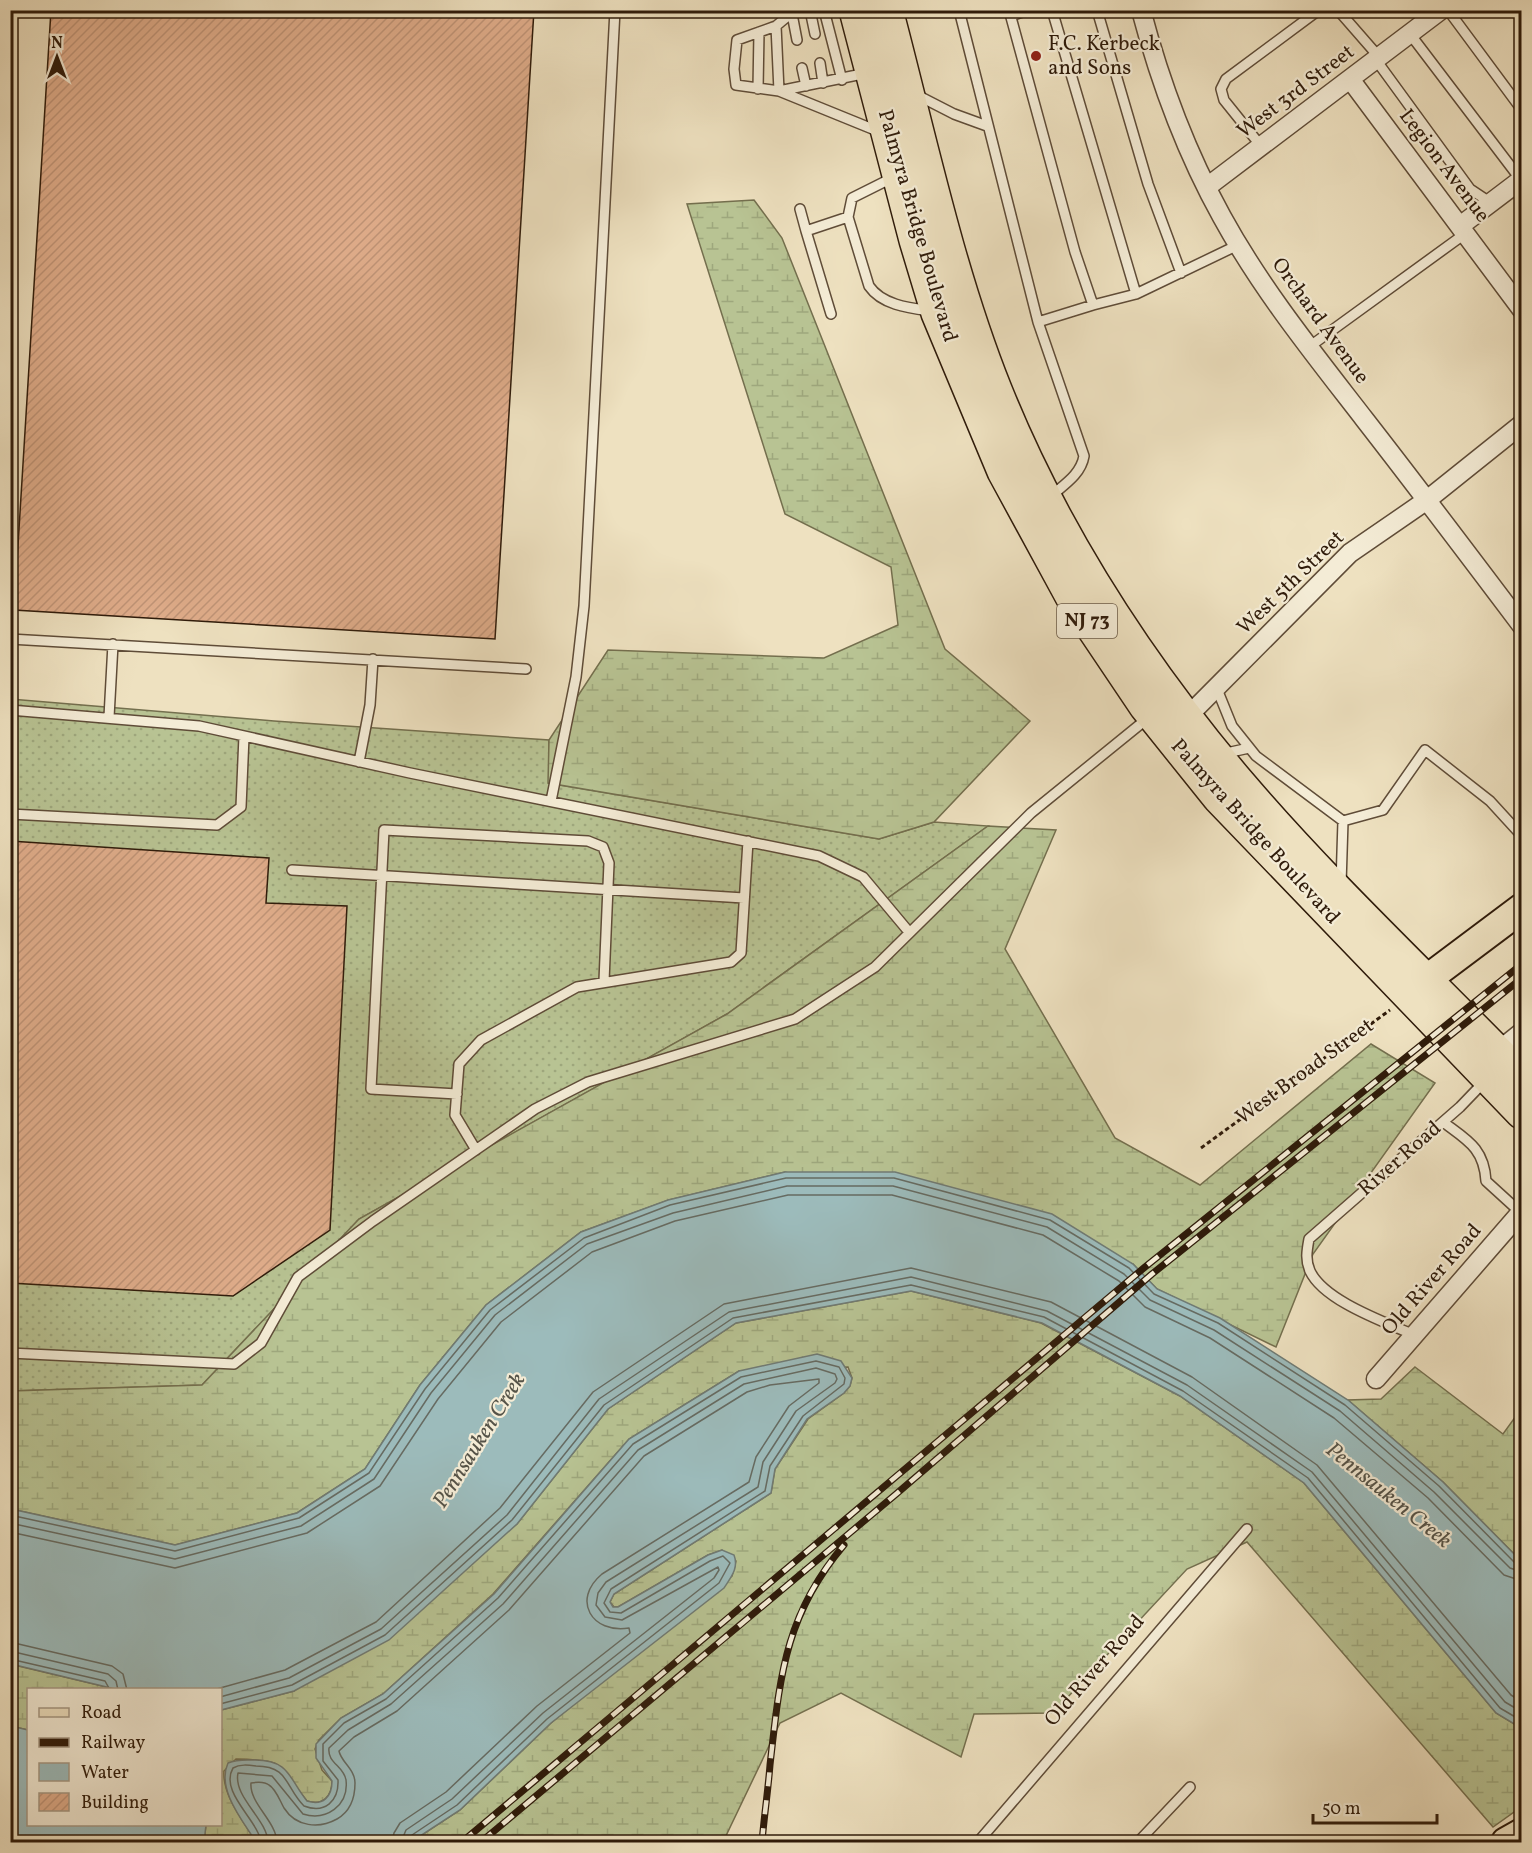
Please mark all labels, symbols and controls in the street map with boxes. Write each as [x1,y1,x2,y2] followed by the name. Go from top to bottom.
[27,27,87,87] north arrow
[1048,30,1160,83] place label: F.C. Kerbeck and Sons
[51,33,63,55] text: N
[1231,38,1361,146] street label: West 3rd Street
[1029,49,1043,63] marker: F.C. Kerbeck and Sons
[1392,103,1496,229] street label: Legion Avenue
[870,106,964,346] street label: Palmyra Bridge Boulevard
[1264,252,1376,390] street label: Orchard Avenue
[1231,524,1351,642] street label: West 5th Street
[1057,604,1117,638] road number: NJ 73
[1164,733,1346,931] street label: Palmyra Bridge Boulevard
[1230,1012,1380,1132] street label: West Broad Street
[1352,1115,1448,1203] street label: River Road
[1375,1218,1489,1342] street label: Old River Road
[426,1367,534,1515] water label: Pennsauken Creek
[1318,1435,1458,1557] water label: Pennsauken Creek
[1038,1609,1152,1733] street label: Old River Road
[27,1688,222,1826] legend
[81,1701,122,1726] text: Road
[81,1731,145,1756] text: Railway
[81,1761,129,1786] text: Water
[1313,1787,1438,1825] scale bar
[81,1791,149,1816] text: Building
[1322,1797,1361,1822] text: 50 m

